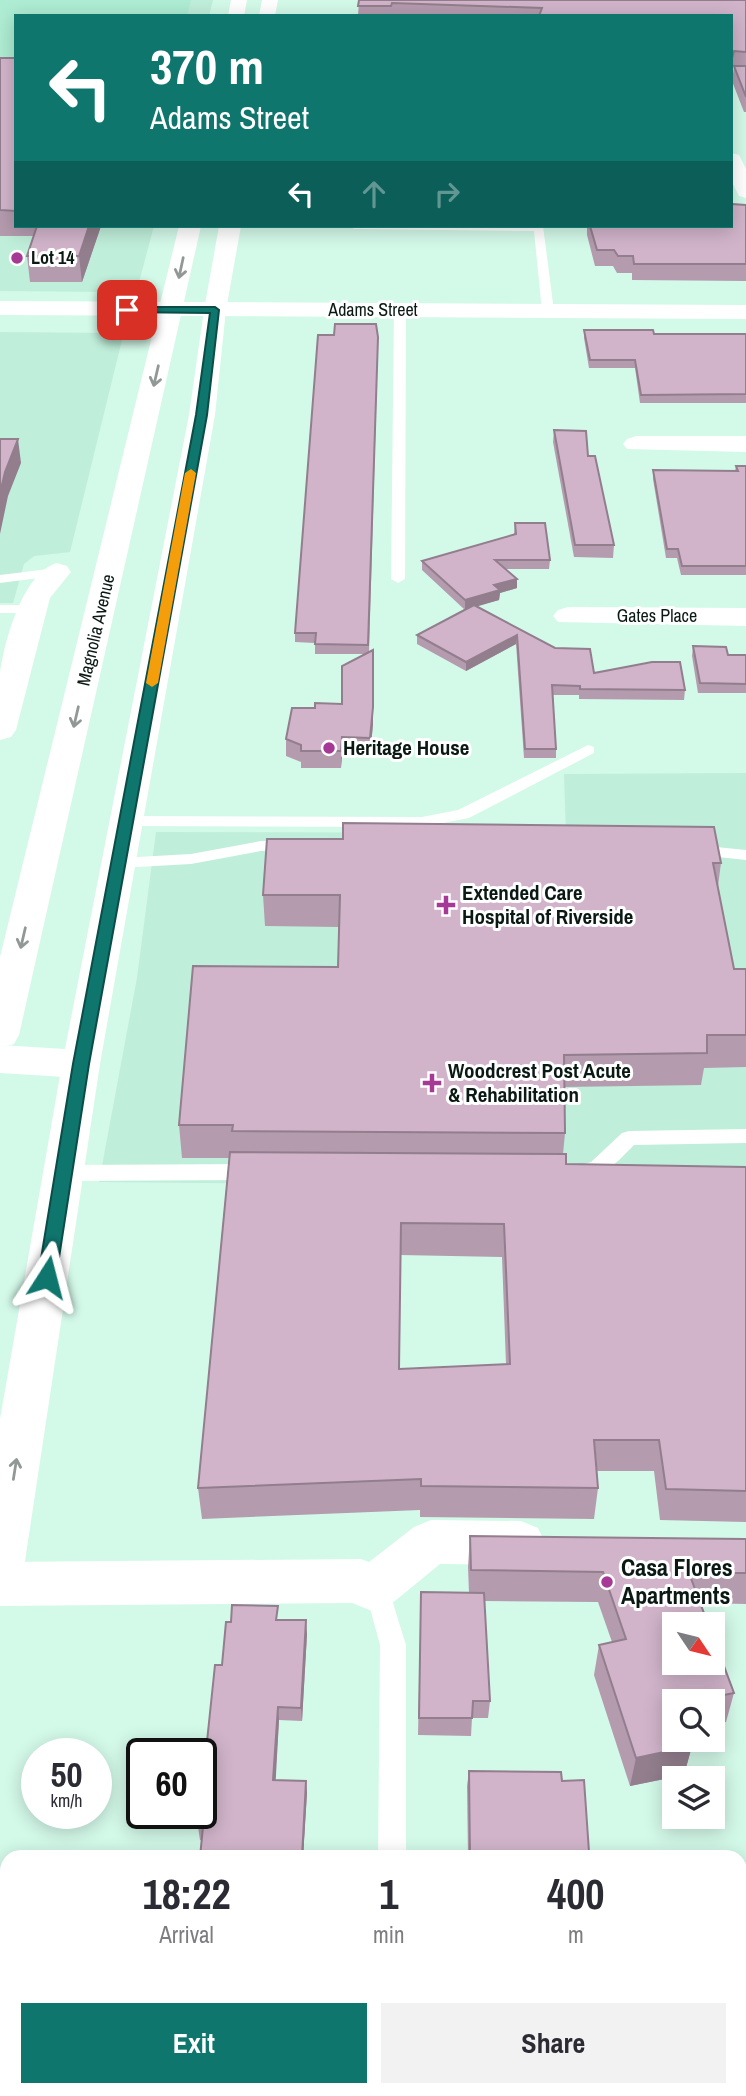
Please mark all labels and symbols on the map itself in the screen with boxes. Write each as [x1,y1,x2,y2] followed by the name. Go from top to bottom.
[31,245,75,270] place label: Lot 14
[9,250,25,266] marker: Lot 14
[173,256,187,279] one-way arrow
[97,280,157,340] pin
[327,297,418,322] street label: Adams Street
[149,365,162,387] one-way arrow
[71,572,120,688] street label: Magnolia Avenue
[617,603,697,628] street label: Gates Place
[69,705,82,728] one-way arrow
[343,733,469,762] place label: Heritage House
[321,740,337,756] marker: Heritage House
[462,878,633,931] place label: Extended Care Hospital of Riverside
[436,895,456,915] marker: Extended Care Hospital of Riverside
[16,926,29,949] one-way arrow
[448,1056,631,1109] place label: Woodcrest Post Acute & Rehabilitation
[422,1073,442,1093] marker: Woodcrest Post Acute & Rehabilitation
[10,1240,84,1314] position arrow
[9,1458,22,1481] one-way arrow
[621,1551,733,1611] place label: Casa Flores Apartments
[599,1574,615,1590] marker: Casa Flores Apartments
[662,1612,724,1675] north arrow
[126,1738,217,1829] speed limit sign: 60

